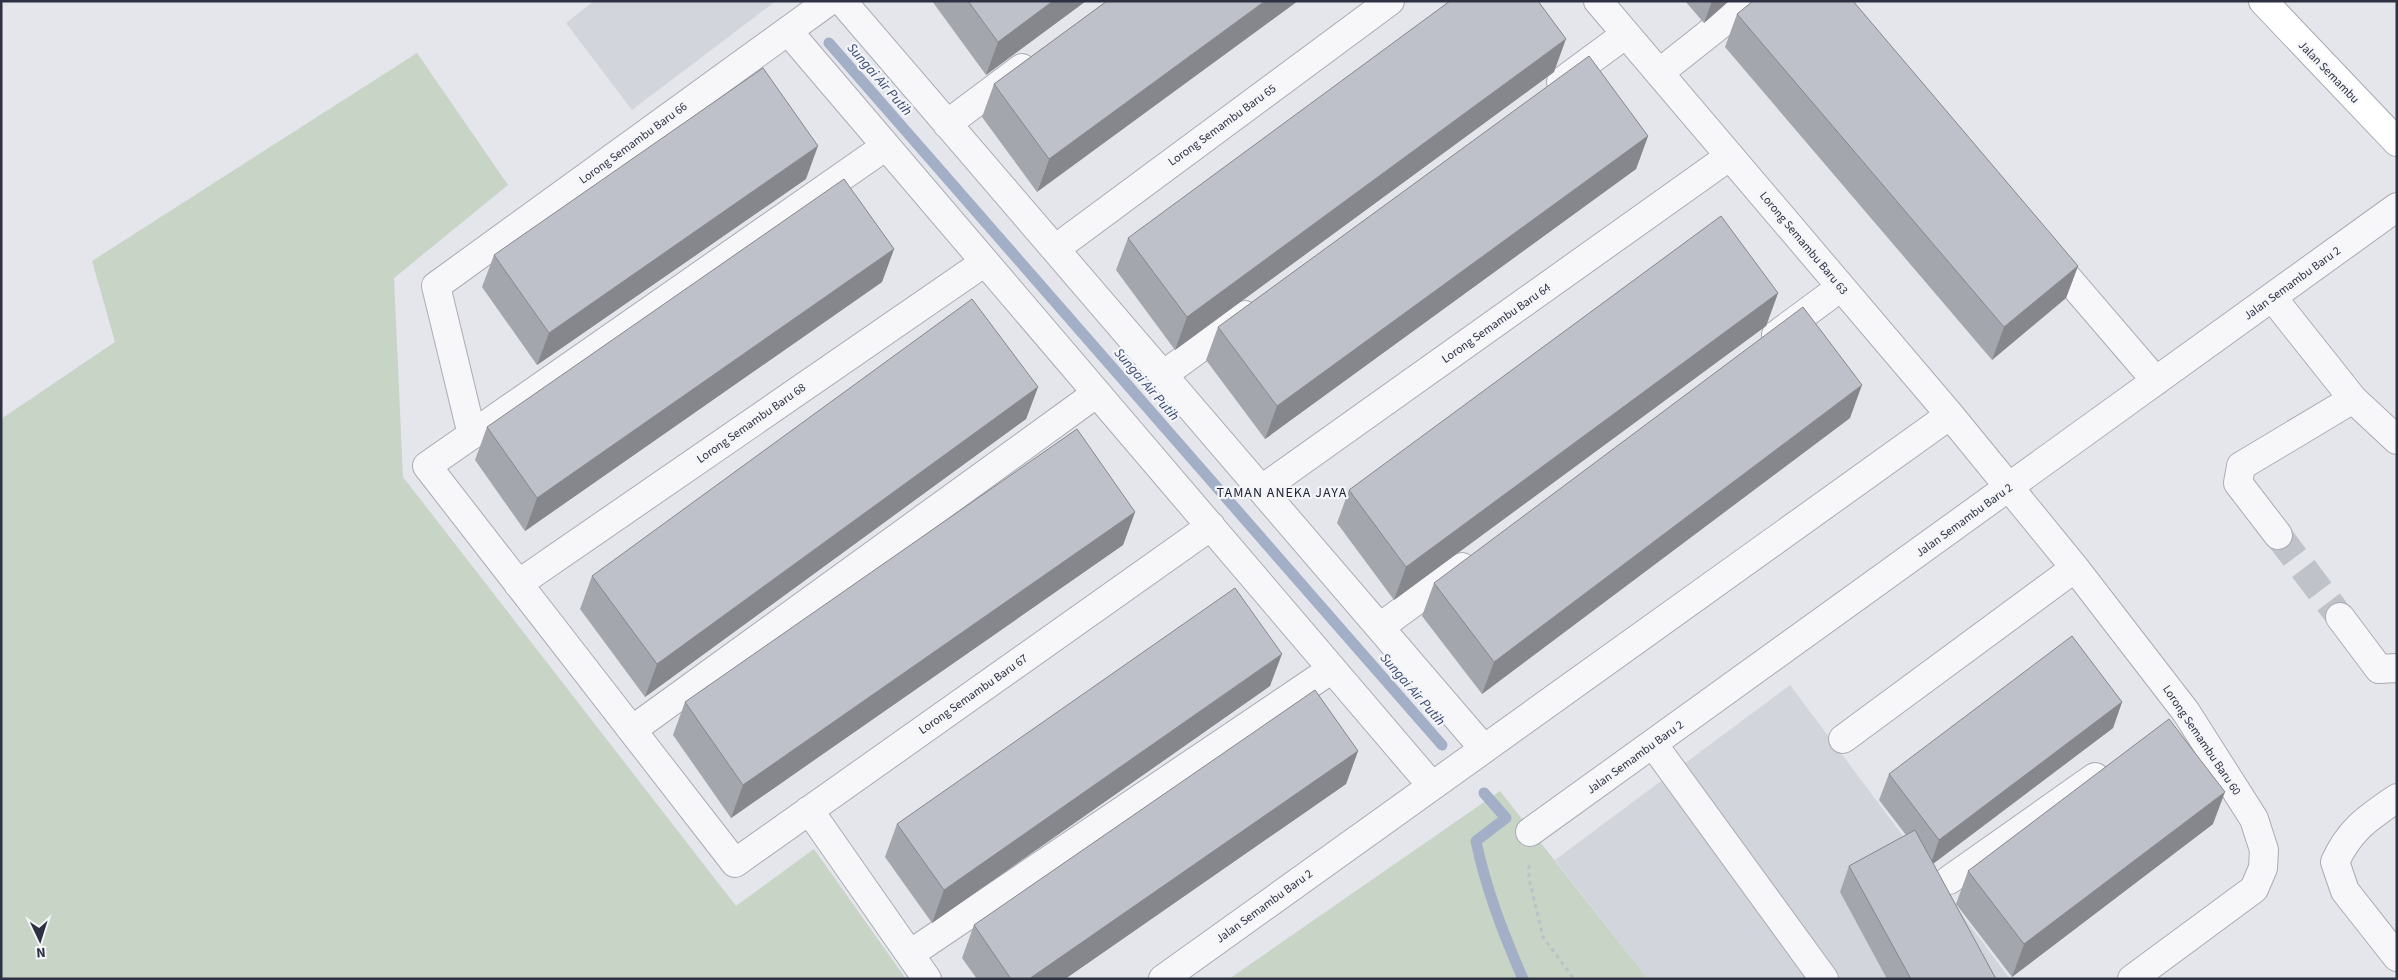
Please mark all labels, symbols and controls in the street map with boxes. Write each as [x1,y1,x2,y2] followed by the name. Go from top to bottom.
[2294,37,2363,108] street label: Jalan Semambu
[842,39,917,121] water label: Sungai Air Putih
[1165,80,1280,170] street label: Lorong Semambu Baru 65
[576,98,691,188] street label: Lorong Semambu Baru 66
[1755,188,1852,299] street label: Lorong Semambu Baru 63
[2240,242,2344,324] street label: Jalan Semambu Baru 2
[1438,279,1554,368] street label: Lorong Semambu Baru 64
[1109,344,1184,426] water label: Sungai Air Putih
[693,379,809,468] street label: Lorong Semambu Baru 68
[1912,479,2016,561] street label: Jalan Semambu Baru 2
[1217,483,1347,503] district label: TAMAN ANEKA JAYA
[1375,649,1450,731] water label: Sungai Air Putih
[915,650,1031,739] street label: Lorong Semambu Baru 67
[2158,682,2245,799] street label: Lorong Semambu Baru 60
[1583,716,1687,798] street label: Jalan Semambu Baru 2
[1212,865,1316,947] street label: Jalan Semambu Baru 2
[15,915,65,965] north arrow
[35,942,46,962] text: N

